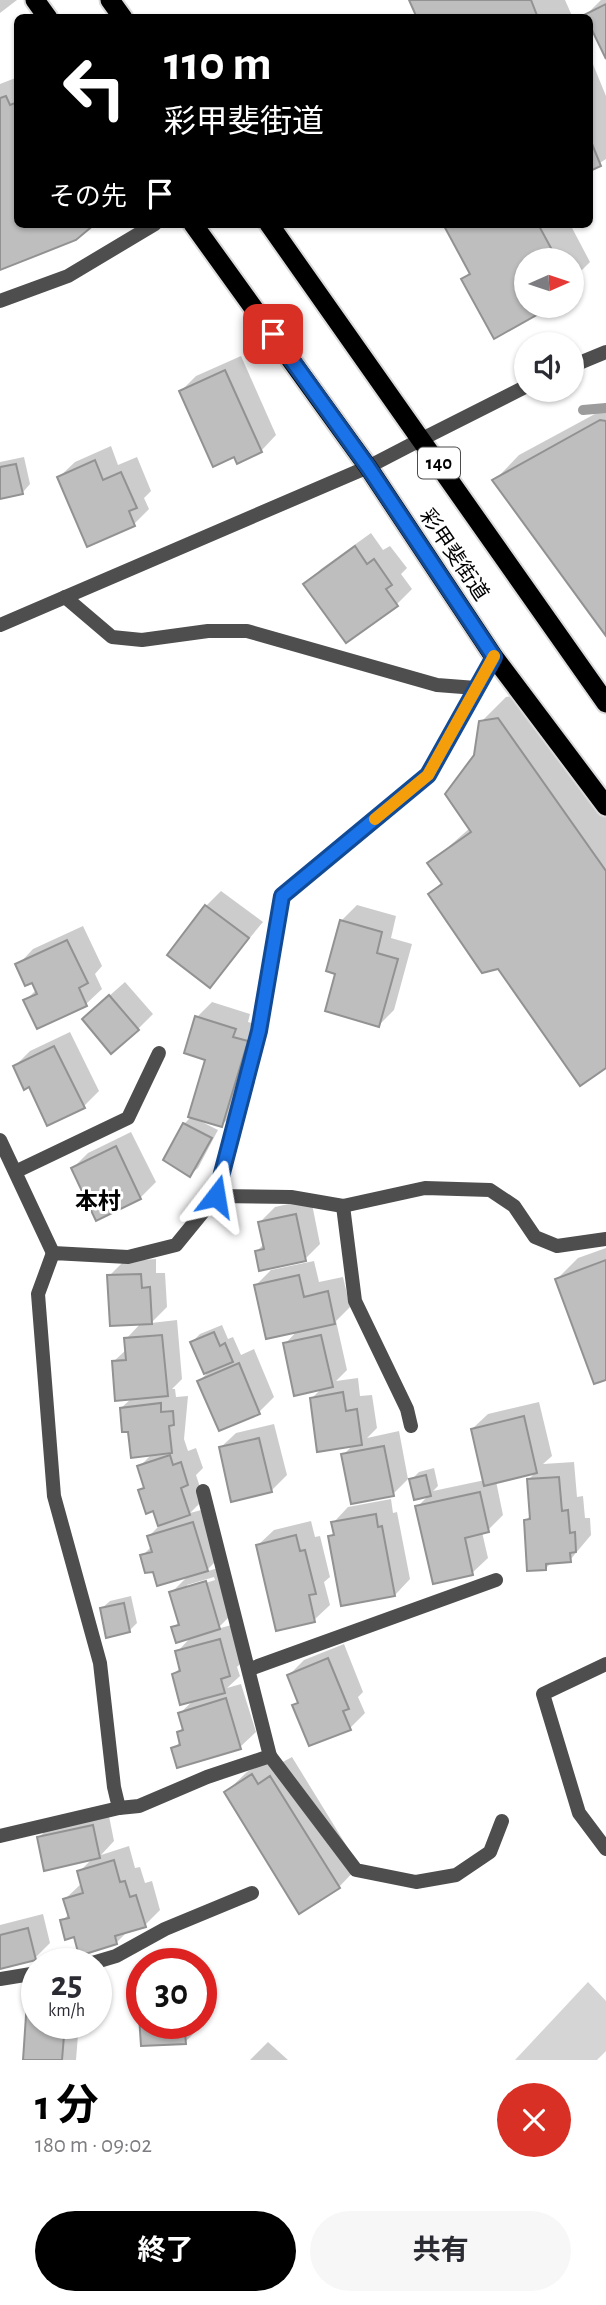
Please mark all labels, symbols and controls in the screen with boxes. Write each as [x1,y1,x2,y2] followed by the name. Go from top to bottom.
[164,40,272,89] text: 110 m
[49,42,140,133] icon: left
[164,106,324,138] text: 彩甲斐街道
[141,175,179,213] icon: arrive
[49,184,127,210] text: その先
[514,248,584,318] north arrow
[514,248,584,402] map controls
[243,304,303,364] pin
[254,315,292,353] icon: arrive
[514,332,584,402] button: sound
[418,447,460,478] road number: 140
[416,505,493,604] street label: 彩甲斐街道
[179,1159,253,1233] position arrow
[75,1189,121,1214] district label: 本村
[126,1948,217,2039] speed limit sign: 30
[51,1967,82,2002] text: 25
[48,2002,85,2020] text: km/h
[497,2083,571,2157] button: close
[35,2085,98,2127] text: 1 分
[35,2134,152,2157] text: 180 m · 09:02
[35,2211,296,2291] button: 終了
[310,2211,571,2291] button: 共有

